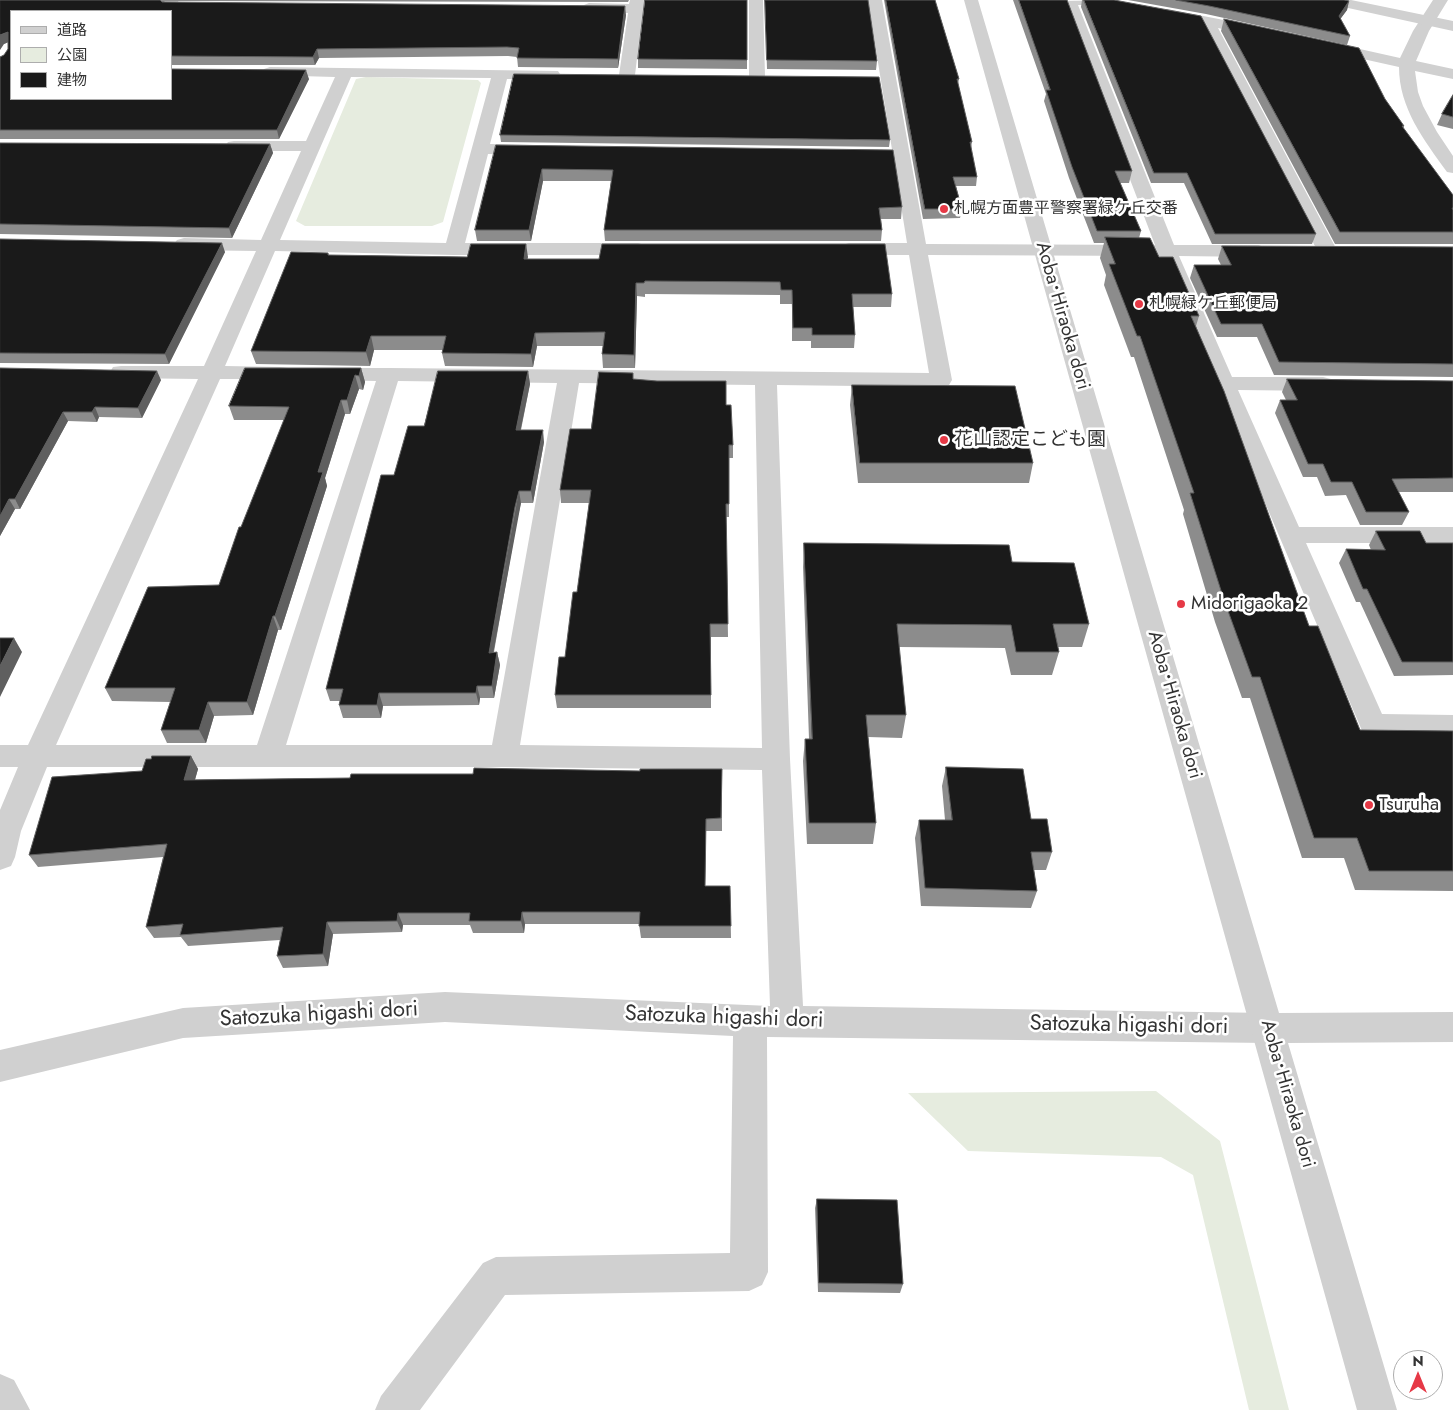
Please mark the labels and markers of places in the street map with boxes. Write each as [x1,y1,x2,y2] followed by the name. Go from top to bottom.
[954,199,1178,219] place label: 札幌方面豊平警察署緑ケ丘交番
[938,203,950,215] marker: 札幌方面豊平警察署緑ケ丘交番
[1149,294,1277,314] place label: 札幌緑ケ丘郵便局
[1133,298,1145,310] marker: 札幌緑ケ丘郵便局
[954,429,1106,451] place label: 花山認定こども園
[938,434,950,446] marker: 花山認定こども園
[1191,593,1308,615] place label: Midorigaoka 2
[1175,598,1187,610] marker: Midorigaoka 2
[1379,794,1439,816] place label: Tsuruha
[1363,799,1375,811] marker: Tsuruha

